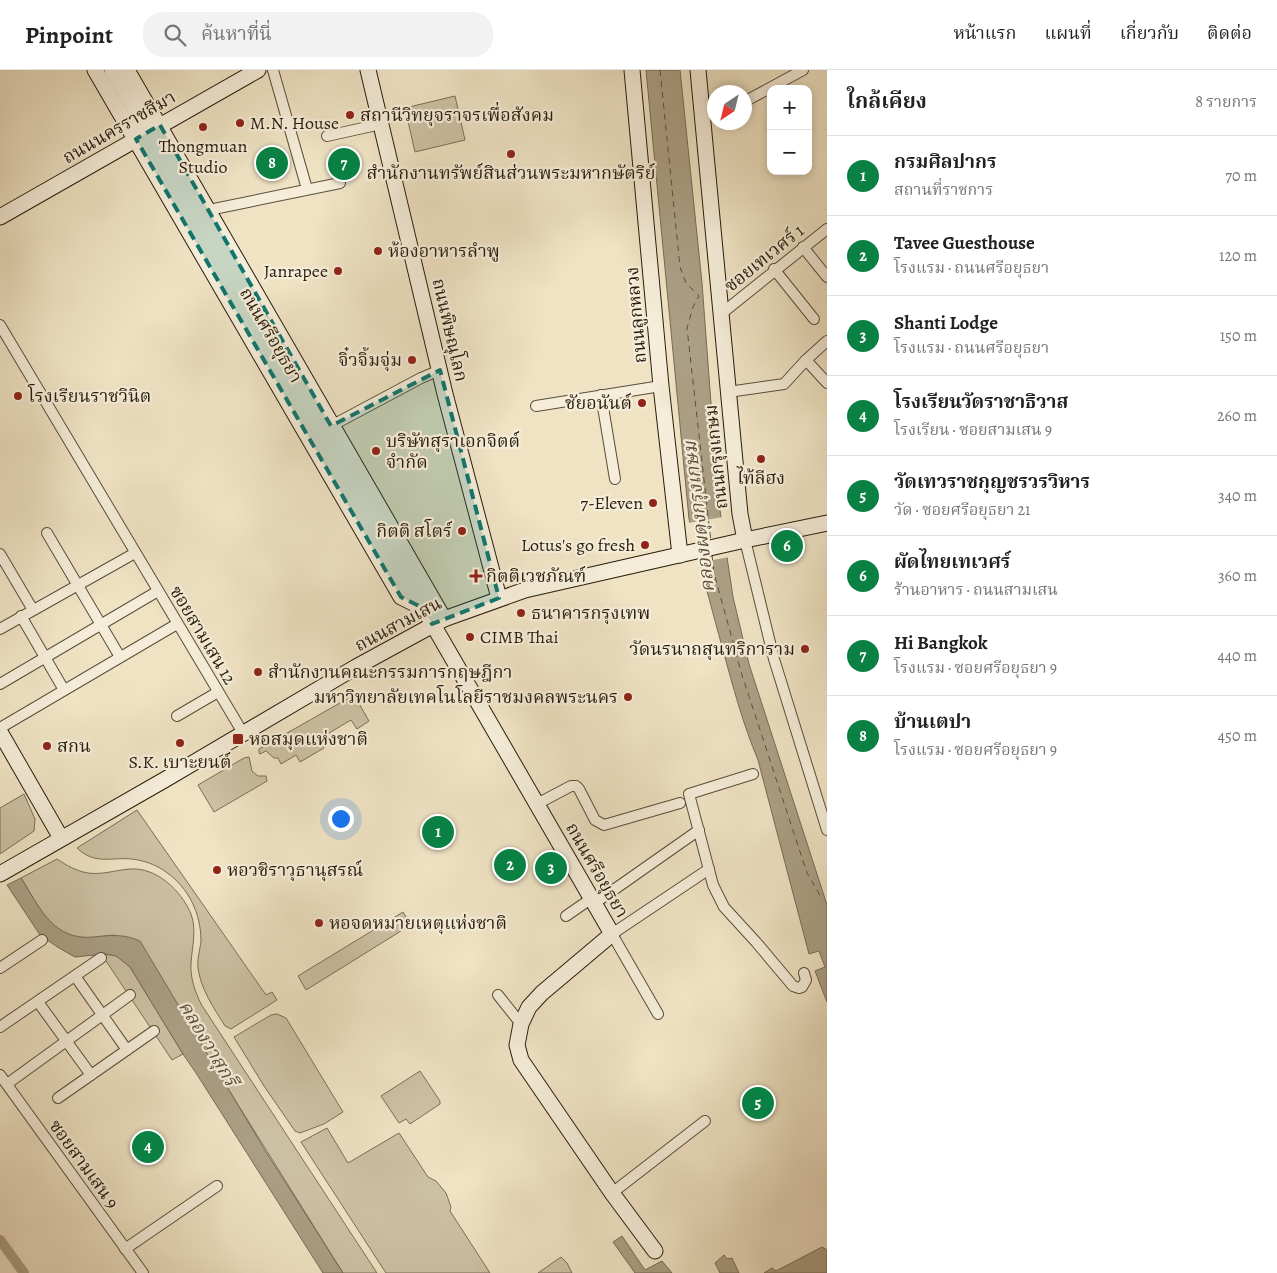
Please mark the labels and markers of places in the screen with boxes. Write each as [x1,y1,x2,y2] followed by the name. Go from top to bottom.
[360,101,554,127] place label: สถานีวิทยุจราจรเพื่อสังคม
[344,109,356,121] marker: สถานีวิทยุจราจรเพื่อสังคม
[250,111,339,135] place label: M.N. House
[234,117,246,129] marker: M.N. House
[197,121,209,133] marker: Thongmuan Studio
[159,134,247,179] place label: Thongmuan Studio
[256,144,288,182] pin: 8
[328,145,360,183] pin: 7
[505,148,517,160] marker: สำนักงานทรัพย์สินส่วนพระมหากษัตริย์
[366,161,656,185] place label: สำนักงานทรัพย์สินส่วนพระมหากษัตริย์
[388,239,500,263] place label: ห้องอาหารลำพู
[372,245,384,257] marker: ห้องอาหารลำพู
[264,259,328,283] place label: Janrapee
[332,265,344,277] marker: Janrapee
[338,346,402,372] place label: จิ๋วจิ้มจุ่ม
[406,354,418,366] marker: จิ๋วจิ้มจุ่ม
[27,383,151,408] place label: โรงเรียนราชวินิต
[12,390,24,402] marker: โรงเรียนราชวินิต
[565,391,632,415] place label: ชัยอนันต์
[636,397,648,409] marker: ชัยอนันต์
[386,429,520,474] place label: บริษัทสุราเอกจิตต์ จำกัด
[370,445,382,457] marker: บริษัทสุราเอกจิตต์ จำกัด
[755,453,767,465] marker: ไท้ลีฮง
[736,466,785,490] place label: ไท้ลีฮง
[580,491,643,515] place label: 7-Eleven
[647,497,659,509] marker: 7-Eleven
[376,518,453,543] place label: กิตติ สโตร์
[456,525,468,537] marker: กิตติ สโตร์
[771,527,803,565] pin: 6
[521,533,635,557] place label: Lotus's go fresh
[639,539,651,551] marker: Lotus's go fresh
[486,564,586,588] place label: กิตติเวชภัณฑ์
[470,570,482,582] marker: กิตติเวชภัณฑ์
[531,601,650,625] place label: ธนาคารกรุงเทพ
[515,607,527,619] marker: ธนาคารกรุงเทพ
[480,625,559,649] place label: CIMB Thai
[464,631,476,643] marker: CIMB Thai
[629,637,795,661] place label: วัดนรนาถสุนทริการาม
[799,643,811,655] marker: วัดนรนาถสุนทริการาม
[268,660,512,684] place label: สำนักงานคณะกรรมการกฤษฎีกา
[252,666,264,678] marker: สำนักงานคณะกรรมการกฤษฎีกา
[314,684,618,709] place label: มหาวิทยาลัยเทคโนโลยีราชมงคลพระนคร
[622,691,634,703] marker: มหาวิทยาลัยเทคโนโลยีราชมงคลพระนคร
[249,727,368,751] place label: หอสมุดแห่งชาติ
[231,732,245,746] marker: หอสมุดแห่งชาติ
[57,734,91,758] place label: สกน
[174,737,186,749] marker: S.K. เบาะยนต์
[41,740,53,752] marker: สกน
[129,750,231,774] place label: S.K. เบาะยนต์
[422,813,454,851] pin: 1
[494,846,526,884] pin: 2
[535,849,567,887] pin: 3
[227,858,363,882] place label: หอวชิราวุธานุสรณ์
[211,864,223,876] marker: หอวชิราวุธานุสรณ์
[329,911,507,935] place label: หอจดหมายเหตุแห่งชาติ
[313,917,325,929] marker: หอจดหมายเหตุแห่งชาติ
[742,1084,774,1122] pin: 5
[132,1128,164,1166] pin: 4

